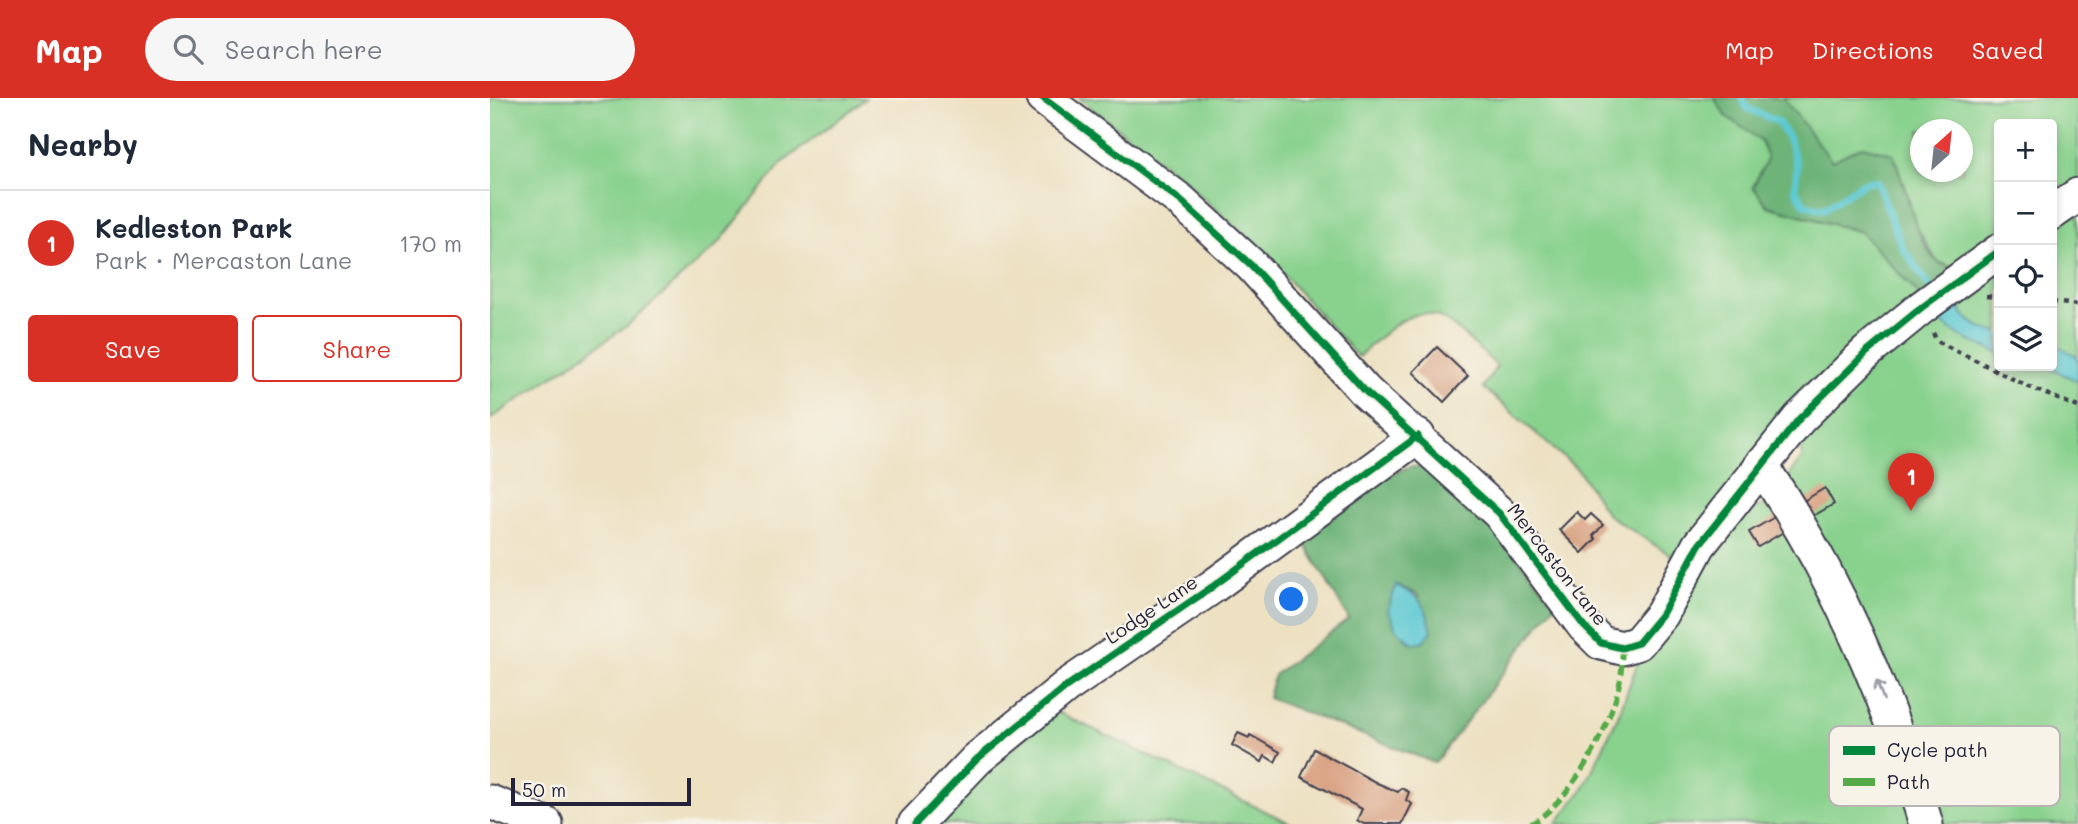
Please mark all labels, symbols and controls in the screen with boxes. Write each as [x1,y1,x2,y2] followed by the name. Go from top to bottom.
[145,18,635,81] search box
[35,28,103,71] text: Map
[169,30,207,68] icon: search
[225,32,383,66] text: Search here
[1725,34,1774,65] text: Map
[1812,34,1934,65] text: Directions
[1972,34,2043,65] text: Saved
[1910,119,1973,182] north arrow
[1994,119,2057,371] map controls
[1994,119,2057,182] button: +
[28,124,138,164] text: Nearby
[1994,182,2057,245] button: −
[95,211,293,245] text: Kedleston Park
[46,228,56,258] text: 1
[399,228,462,258] text: 170 m
[95,245,352,275] text: Park · Mercaston Lane
[1994,245,2057,308] button: locate
[1994,308,2057,371] button: layers
[28,315,238,382] button: Save
[252,315,462,382] button: Share
[1888,453,1934,511] pin: 1
[1502,498,1614,630] street label: Mercaston Lane
[1100,569,1202,649] street label: Lodge Lane
[1274,582,1308,616] your location
[1872,680,1885,702] one-way arrow
[1829,726,2060,806] legend
[1887,737,1987,762] text: Cycle path
[1887,769,1930,794] text: Path
[511,775,691,807] scale bar
[522,777,566,802] text: 50 m

